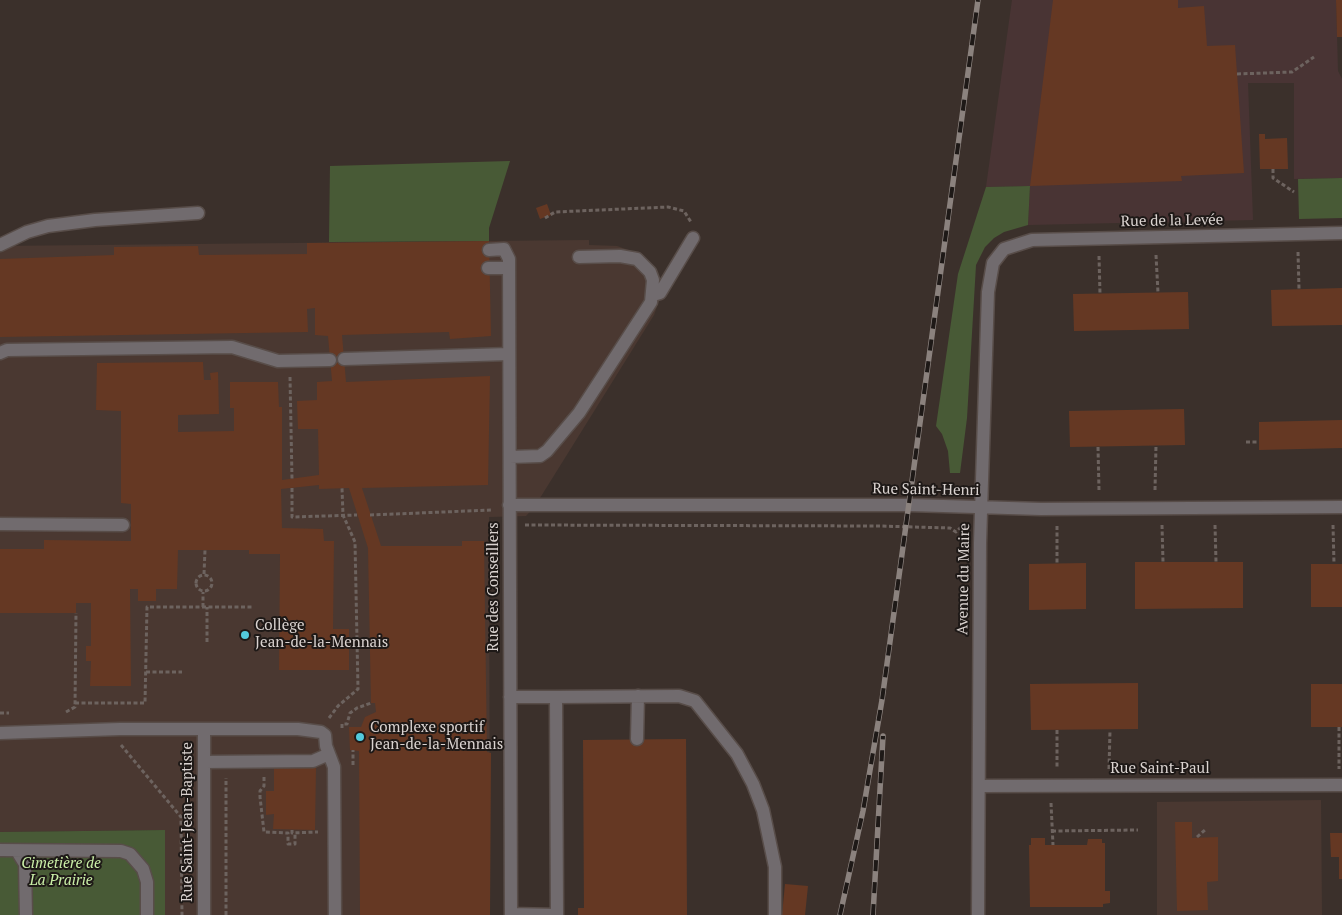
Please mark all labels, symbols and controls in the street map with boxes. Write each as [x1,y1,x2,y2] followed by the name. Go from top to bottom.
[1121,211,1223,231] street label: Rue de la Levée
[872,480,980,500] street label: Rue Saint-Henri
[485,522,503,652] street label: Rue des Conseillers
[954,523,974,635] street label: Avenue du Maire
[255,617,388,652] place label: Collège Jean-de-la-Mennais
[239,629,251,641] marker: Collège Jean-de-la-Mennais
[370,719,503,754] place label: Complexe sportif Jean-de-la-Mennais
[354,731,366,743] marker: Complexe sportif Jean-de-la-Mennais
[179,742,197,902] street label: Rue Saint-Jean-Baptiste
[1110,760,1210,778] street label: Rue Saint-Paul
[21,855,101,890] park label: Cimetière de La Prairie

